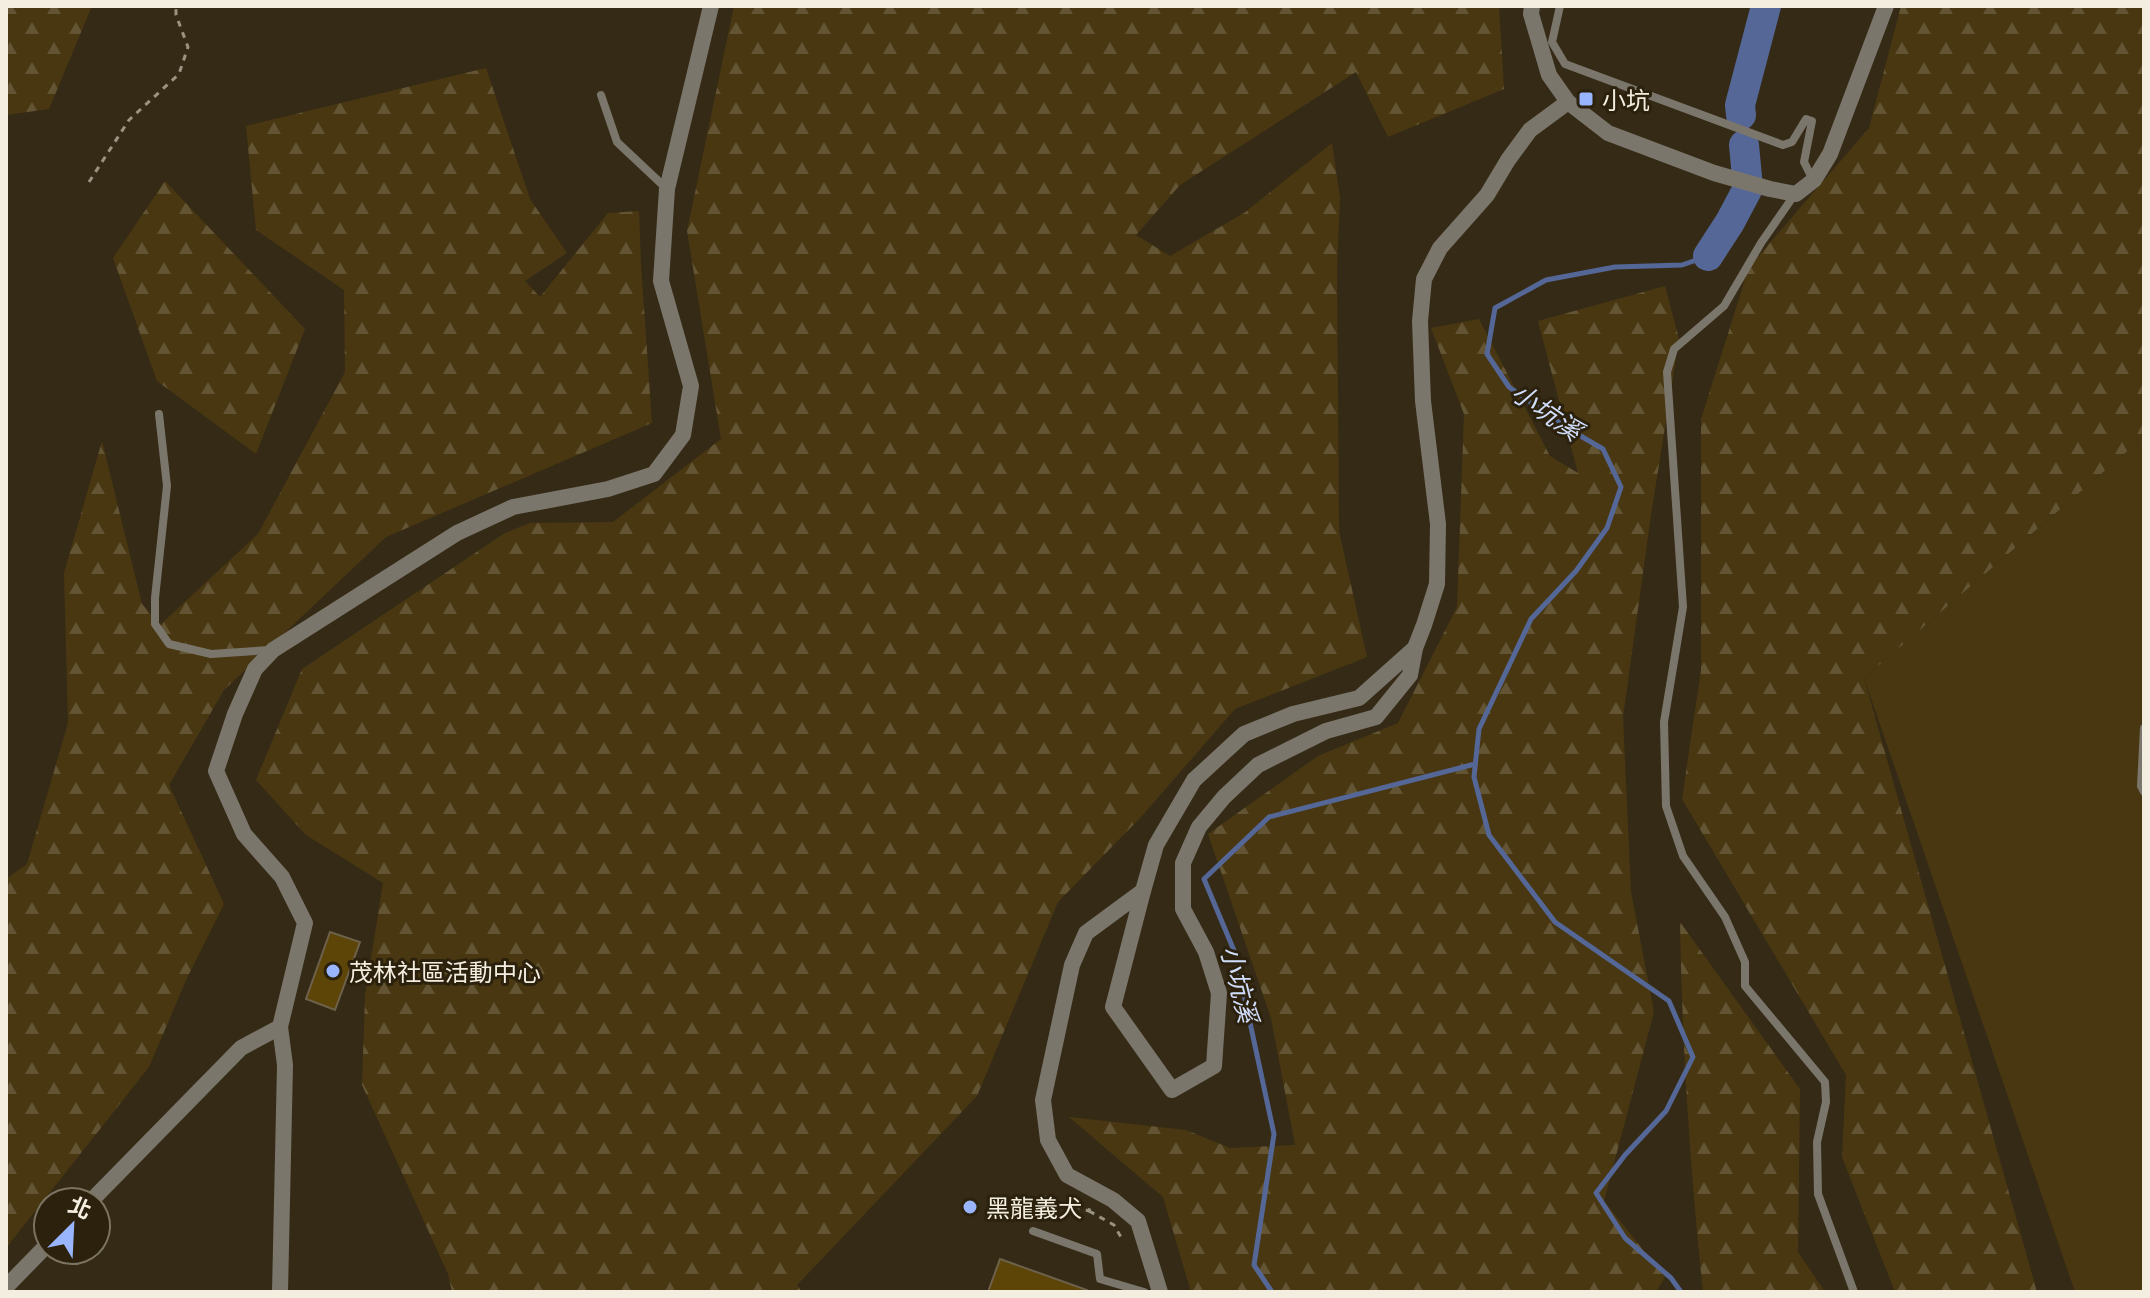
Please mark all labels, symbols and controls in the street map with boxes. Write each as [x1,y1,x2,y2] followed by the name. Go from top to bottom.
[1602,83,1650,116] place label: 小坑
[1577,90,1595,108] marker: 小坑
[1505,374,1593,450] water label: 小坑溪
[1213,942,1268,1030] water label: 小坑溪
[349,955,541,988] place label: 茂林社區活動中心
[324,962,342,980] marker: 茂林社區活動中心
[32,1186,112,1266] north arrow
[64,1190,96,1226] text: 北
[986,1191,1082,1224] place label: 黑龍義犬
[961,1198,979,1216] marker: 黑龍義犬

